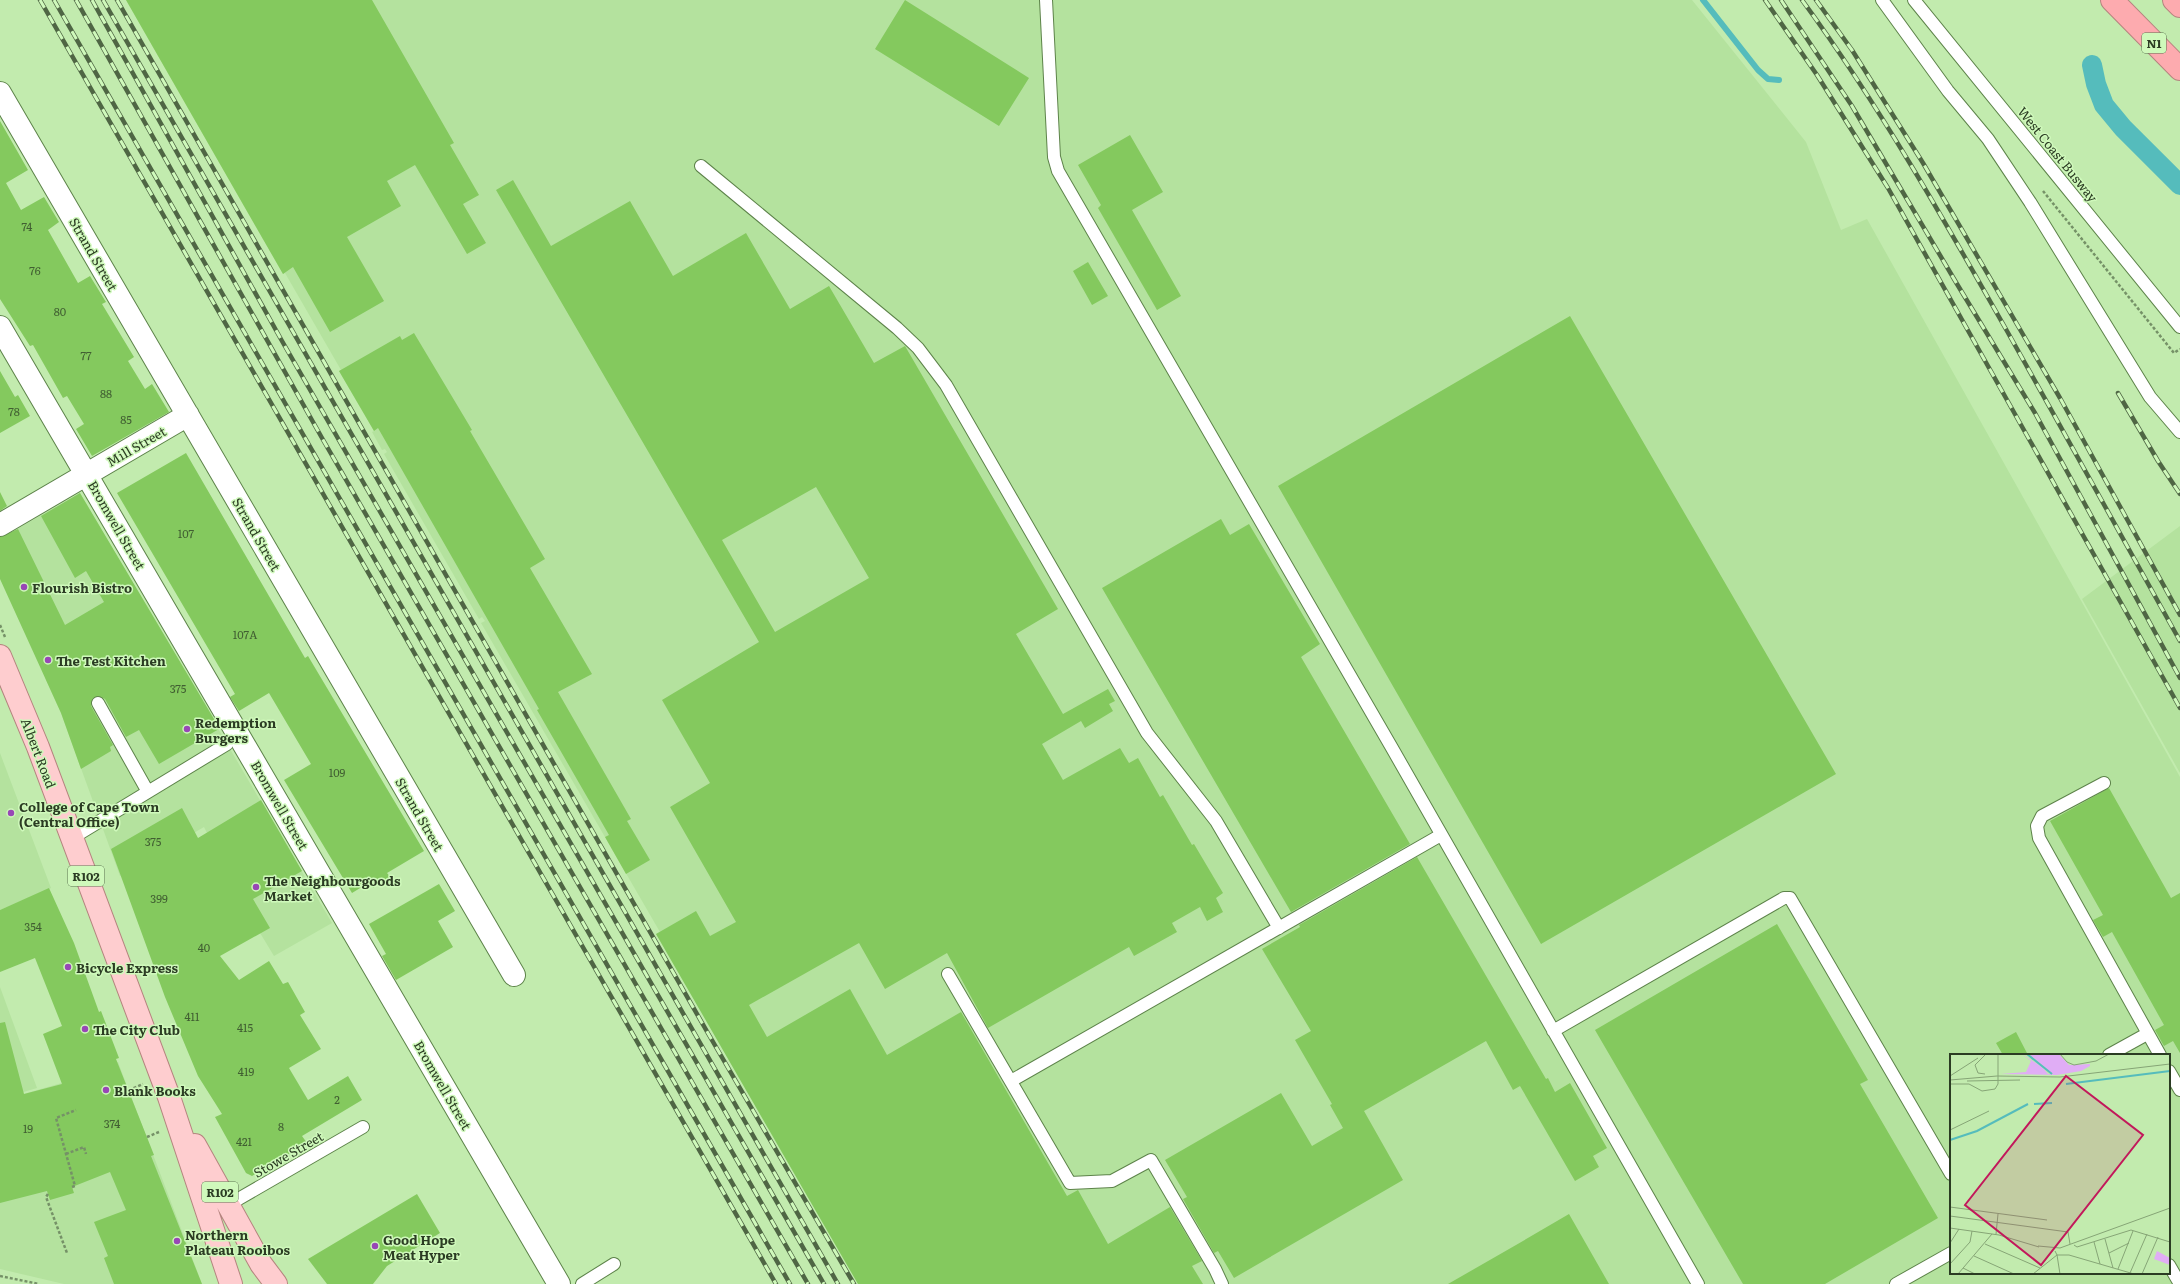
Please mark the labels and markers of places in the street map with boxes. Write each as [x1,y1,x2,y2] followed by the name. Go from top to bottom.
[32,578,132,597] place label: Flourish Bistro
[19,582,29,592] marker: Flourish Bistro
[56,651,166,670] place label: The Test Kitchen
[43,655,53,665] marker: The Test Kitchen
[195,713,276,747] place label: Redemption Burgers
[182,724,192,734] marker: Redemption Burgers
[19,797,159,831] place label: College of Cape Town (Central Office)
[6,808,16,818] marker: College of Cape Town (Central Office)
[264,871,401,905] place label: The Neighbourgoods Market
[251,882,261,892] marker: The Neighbourgoods Market
[76,958,179,977] place label: Bicycle Express
[63,962,73,972] marker: Bicycle Express
[93,1020,180,1039] place label: The City Club
[80,1024,90,1034] marker: The City Club
[114,1081,196,1100] place label: Blank Books
[101,1085,111,1095] marker: Blank Books
[185,1225,291,1259] place label: Northern Plateau Rooibos
[383,1230,460,1264] place label: Good Hope Meat Hyper
[172,1236,182,1246] marker: Northern Plateau Rooibos
[370,1241,380,1251] marker: Good Hope Meat Hyper

